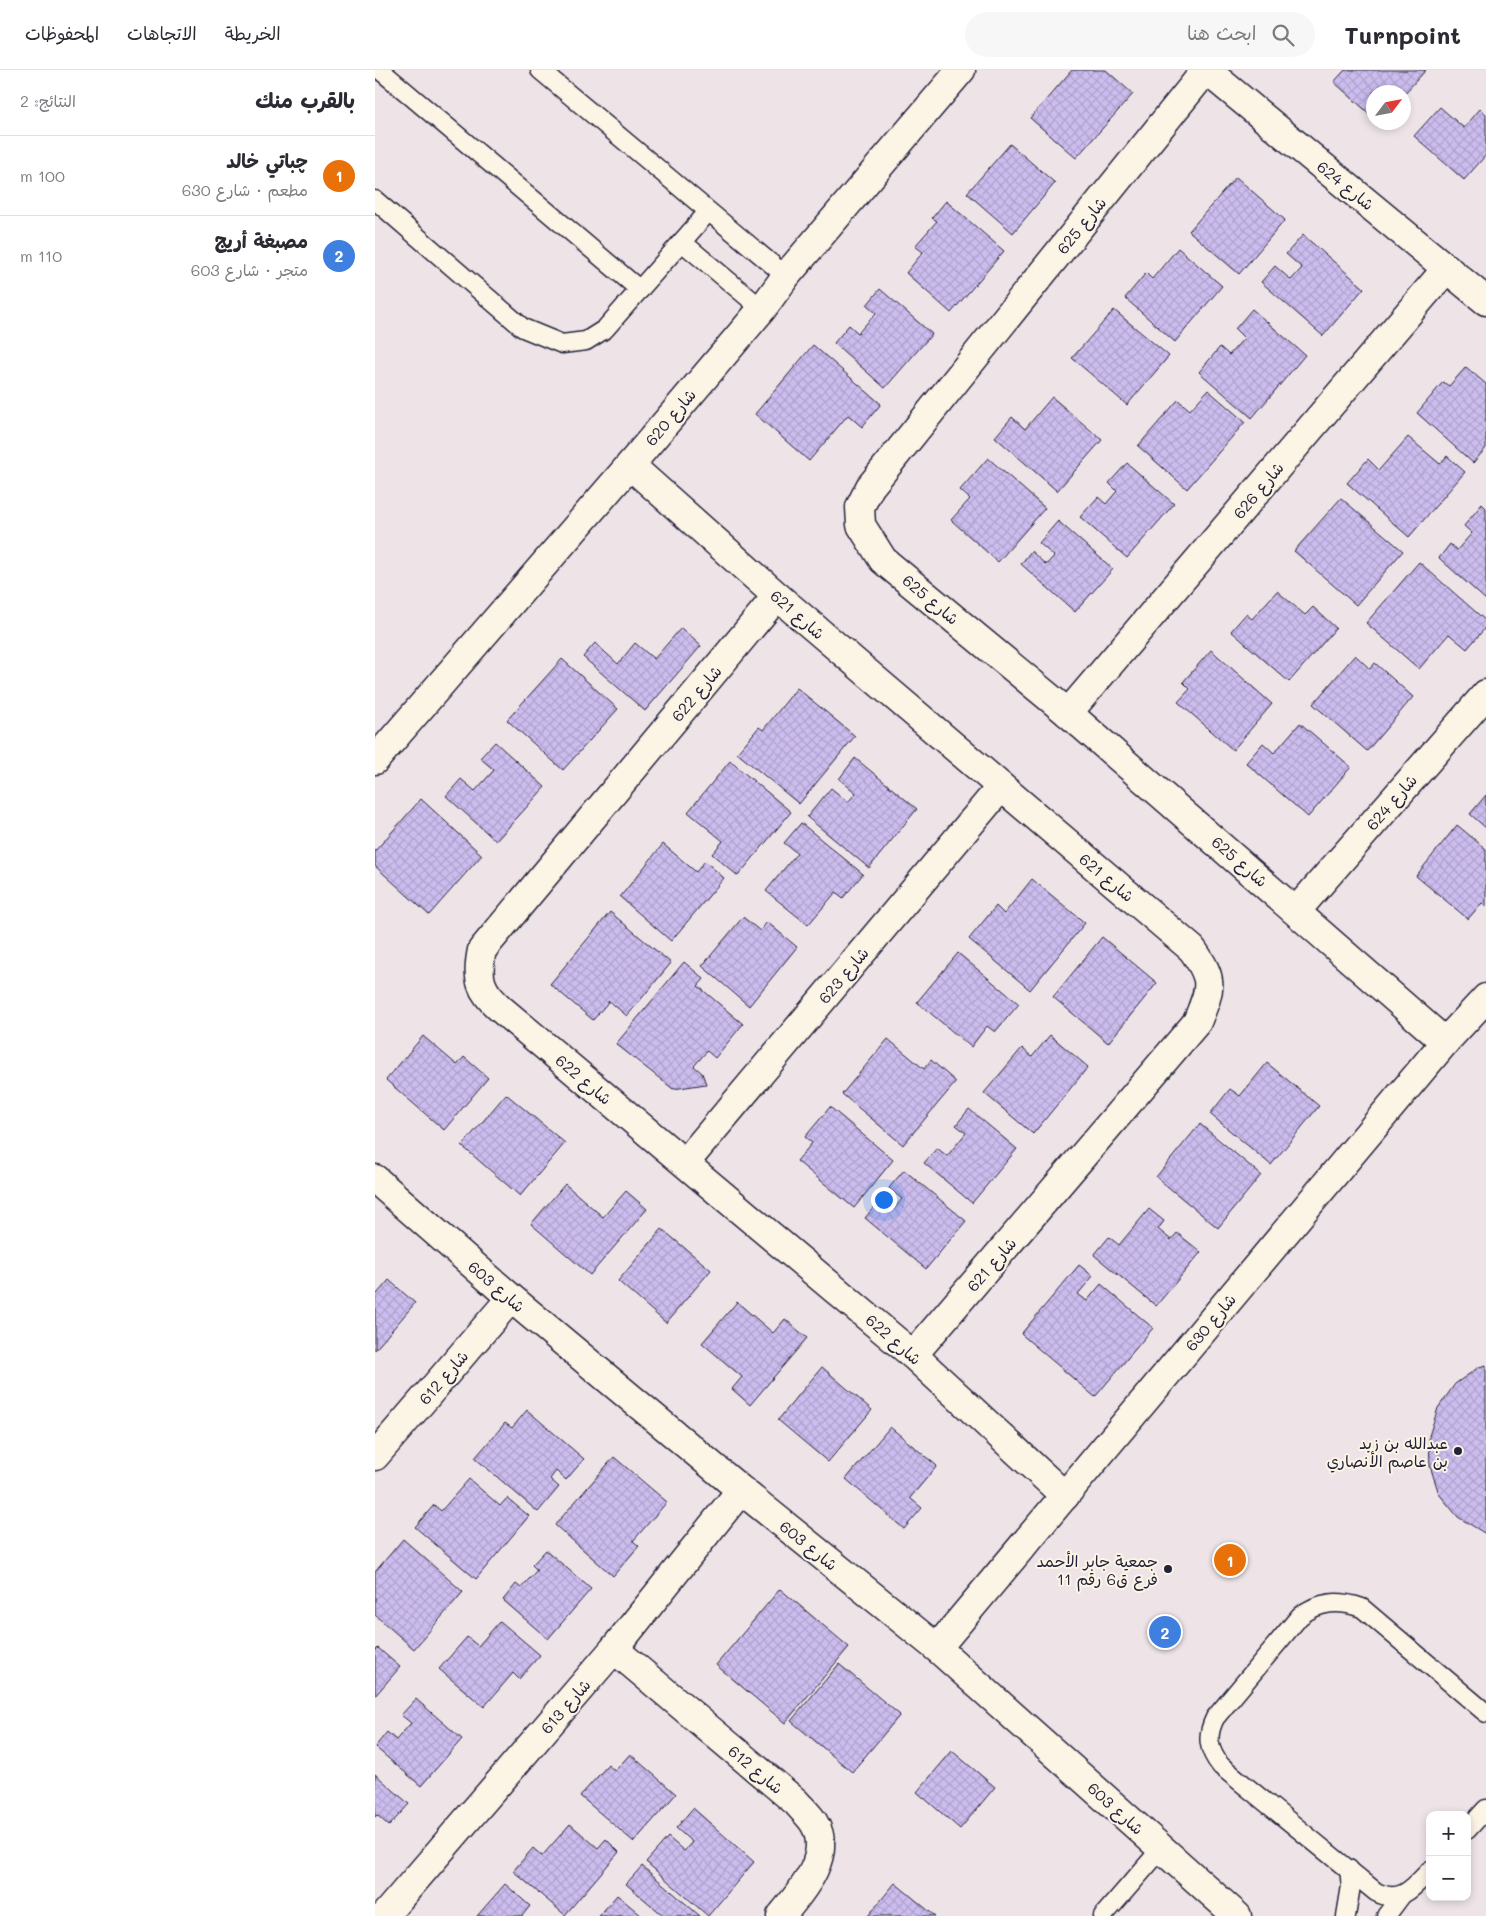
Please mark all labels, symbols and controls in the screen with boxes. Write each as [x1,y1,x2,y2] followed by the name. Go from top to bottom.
[965,12,1315,57] search box
[1345,19,1461,50] text: Turnpoint
[1187,20,1257,45] text: ابحث هنا
[25,21,99,45] text: المحفوظات
[127,21,197,45] text: الاتجاهات
[225,21,281,45] text: الخريطة
[1269,21,1297,49] icon: search
[1366,85,1411,130] north arrow
[255,86,355,113] text: بالقرب منك
[20,90,76,111] text: النتائج: 2
[226,148,308,173] text: چباتي خالد
[1312,156,1379,216] street label: شارع 624
[20,165,65,186] text: 100 m
[335,165,343,186] text: 1
[182,179,308,200] text: مطعم · شارع 630
[1052,192,1112,259] street label: شارع 625
[215,228,308,253] text: مصبغة أريج
[20,245,62,266] text: 110 m
[335,245,343,266] text: 2
[191,259,308,280] text: متجر · شارع 603
[640,384,701,451] street label: شارع 620
[1228,457,1289,524] street label: شارع 626
[897,569,964,630] street label: شارع 625
[765,585,830,645] street label: شارع 621
[666,660,727,727] street label: شارع 622
[1361,770,1423,836] street label: شارع 624
[1206,831,1272,893] street label: شارع 625
[1074,848,1139,908] street label: شارع 621
[813,942,874,1009] street label: شارع 623
[550,1049,617,1110] street label: شارع 622
[871,1187,897,1213] your location
[962,1232,1022,1297] street label: شارع 621
[463,1256,530,1318] street label: شارع 603
[1180,1289,1242,1356] street label: شارع 630
[860,1309,926,1370] street label: شارع 622
[414,1345,474,1410] street label: شارع 612
[1327,1432,1448,1474] place label: عبدالله بن زيد بن عاصم الأنصاري
[1452,1445,1464,1457] marker: عبدالله بن زيد بن عاصم الأنصاري
[774,1515,842,1576] street label: شارع 603
[1214,1541,1246,1579] pin: 1
[1036,1550,1158,1592] place label: جمعية جابر الأحمد فرع ق6 رقم 11
[1162,1563,1174,1575] marker: جمعية جابر الأحمد فرع ق6 رقم 11
[1149,1613,1181,1651] pin: 2
[535,1674,596,1739] street label: شارع 613
[723,1740,788,1800] street label: شارع 612
[1082,1777,1149,1840] street label: شارع 603
[1426,1811,1471,1901] map controls
[1426,1811,1471,1856] button: +
[1426,1856,1471,1901] button: −

